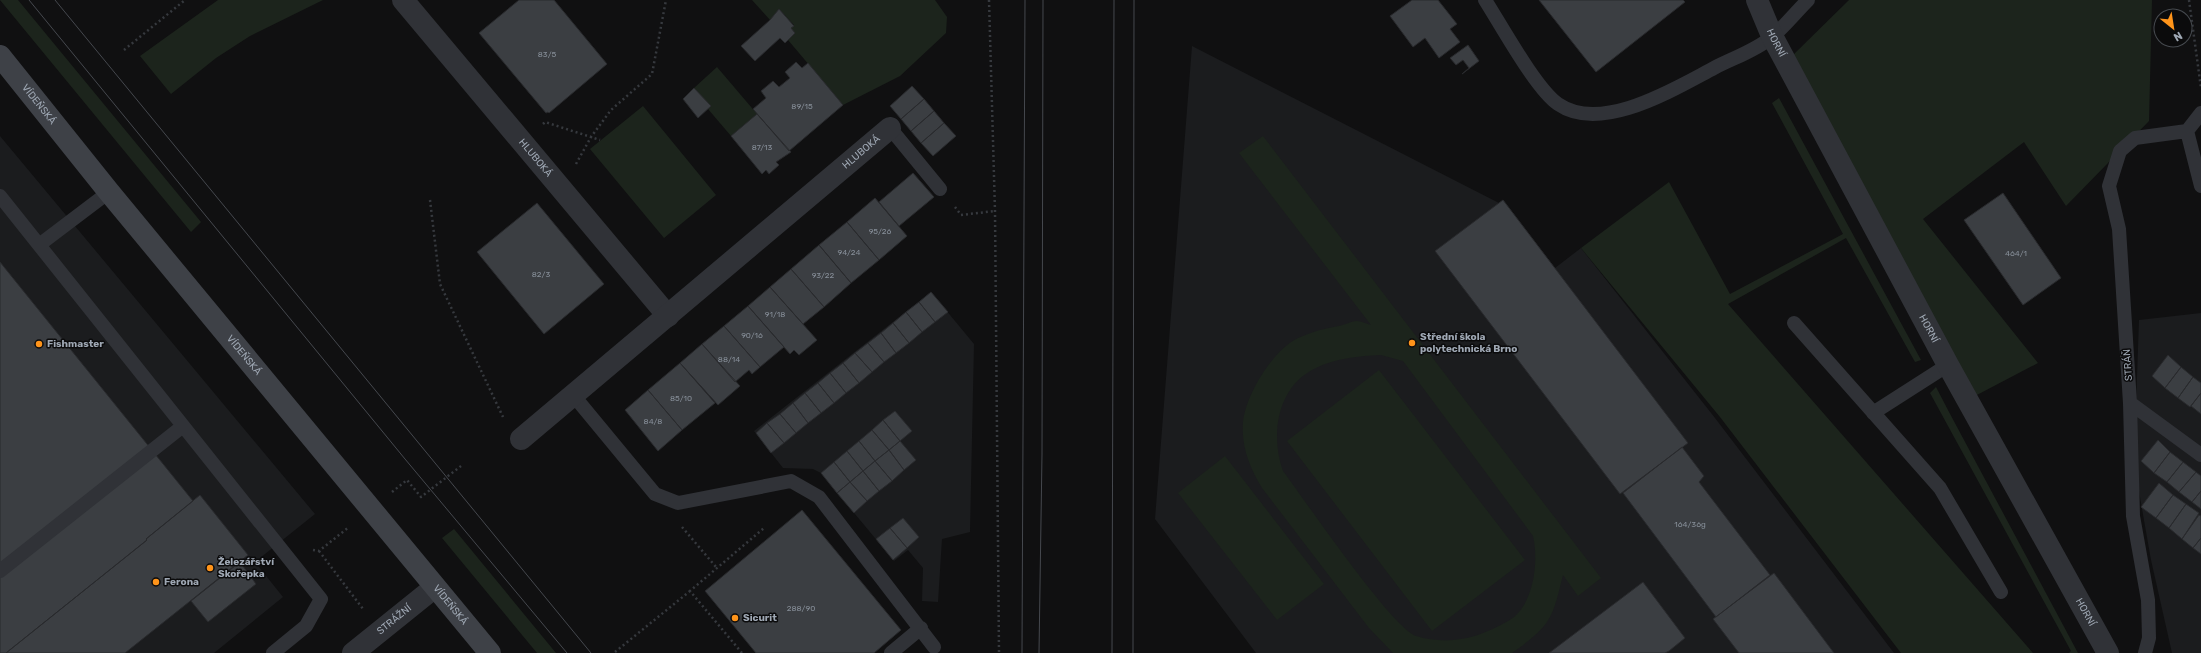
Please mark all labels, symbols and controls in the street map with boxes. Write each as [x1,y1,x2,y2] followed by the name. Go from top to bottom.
[2153,8,2193,48] north arrow
[1764,27,1789,60] street label: HORNÍ
[2171,29,2184,44] text: N
[538,50,556,59] house number: 83/5
[19,82,59,127] street label: VÍDEŇSKÁ
[791,102,813,111] house number: 89/15
[840,133,883,172] street label: HLUBOKÁ
[516,136,555,179] street label: HLUBOKÁ
[752,143,773,152] house number: 87/13
[869,227,892,236] house number: 95/26
[838,248,860,257] house number: 94/24
[2005,249,2027,258] house number: 464/1
[532,270,550,279] house number: 82/3
[812,271,835,280] house number: 93/22
[765,310,785,319] house number: 91/18
[1916,313,1942,346] street label: HORNÍ
[741,331,763,340] house number: 90/16
[1420,331,1517,355] place label: Střední škola polytechnická Brno
[224,333,264,378] street label: VÍDEŇSKÁ
[47,338,104,350] place label: Fishmaster
[1407,338,1417,348] marker: Střední škola polytechnická Brno
[34,339,44,349] marker: Fishmaster
[2121,349,2135,381] street label: STRÁŇ
[718,355,740,364] house number: 88/14
[670,394,692,403] house number: 85/10
[644,417,662,426] house number: 84/8
[1674,520,1706,529] house number: 164/36g
[218,556,275,580] place label: Železářství Skořepka
[205,563,215,573] marker: Železářství Skořepka
[164,576,199,588] place label: Ferona
[151,577,161,587] marker: Ferona
[430,583,470,628] street label: VÍDEŇSKÁ
[2073,596,2099,629] street label: HORNÍ
[375,601,415,637] street label: STRÁŽNÍ
[787,604,815,613] house number: 288/90
[743,612,777,624] place label: Sicurit
[730,613,740,623] marker: Sicurit

